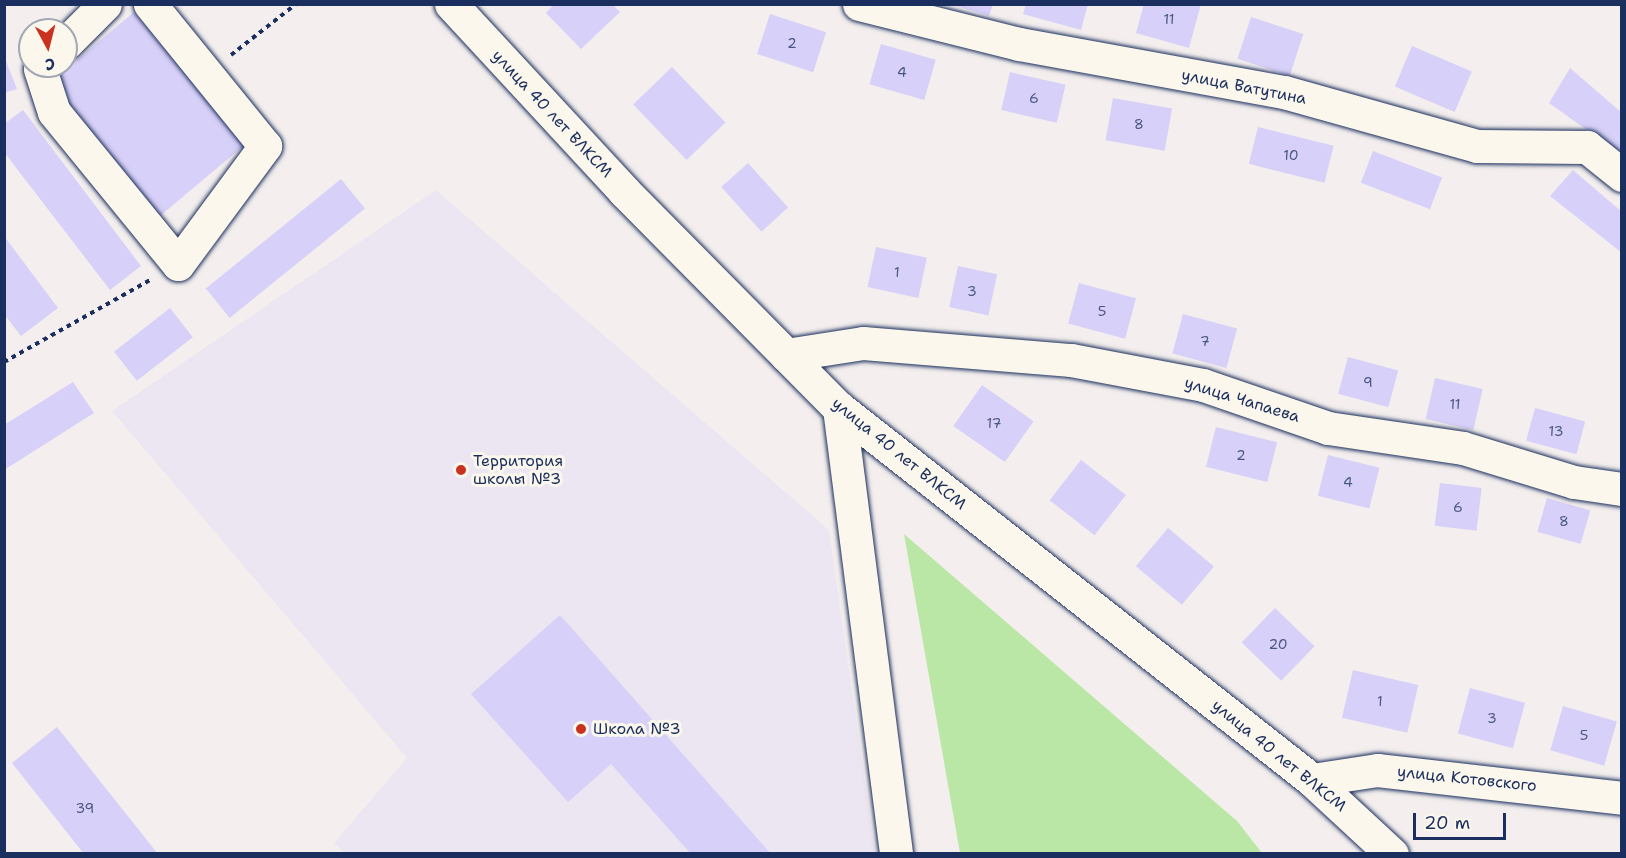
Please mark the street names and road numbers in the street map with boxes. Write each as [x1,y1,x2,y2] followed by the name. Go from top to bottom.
[488,46,616,182] street label: улица 40 лет ВЛКСМ
[1180,65,1308,109] street label: улица Ватутина
[1182,373,1302,427] street label: улица Чапаева
[828,394,970,514] street label: улица 40 лет ВЛКСМ
[1208,696,1350,816] street label: улица 40 лет ВЛКСМ
[1396,762,1538,796] street label: улица Котовского

